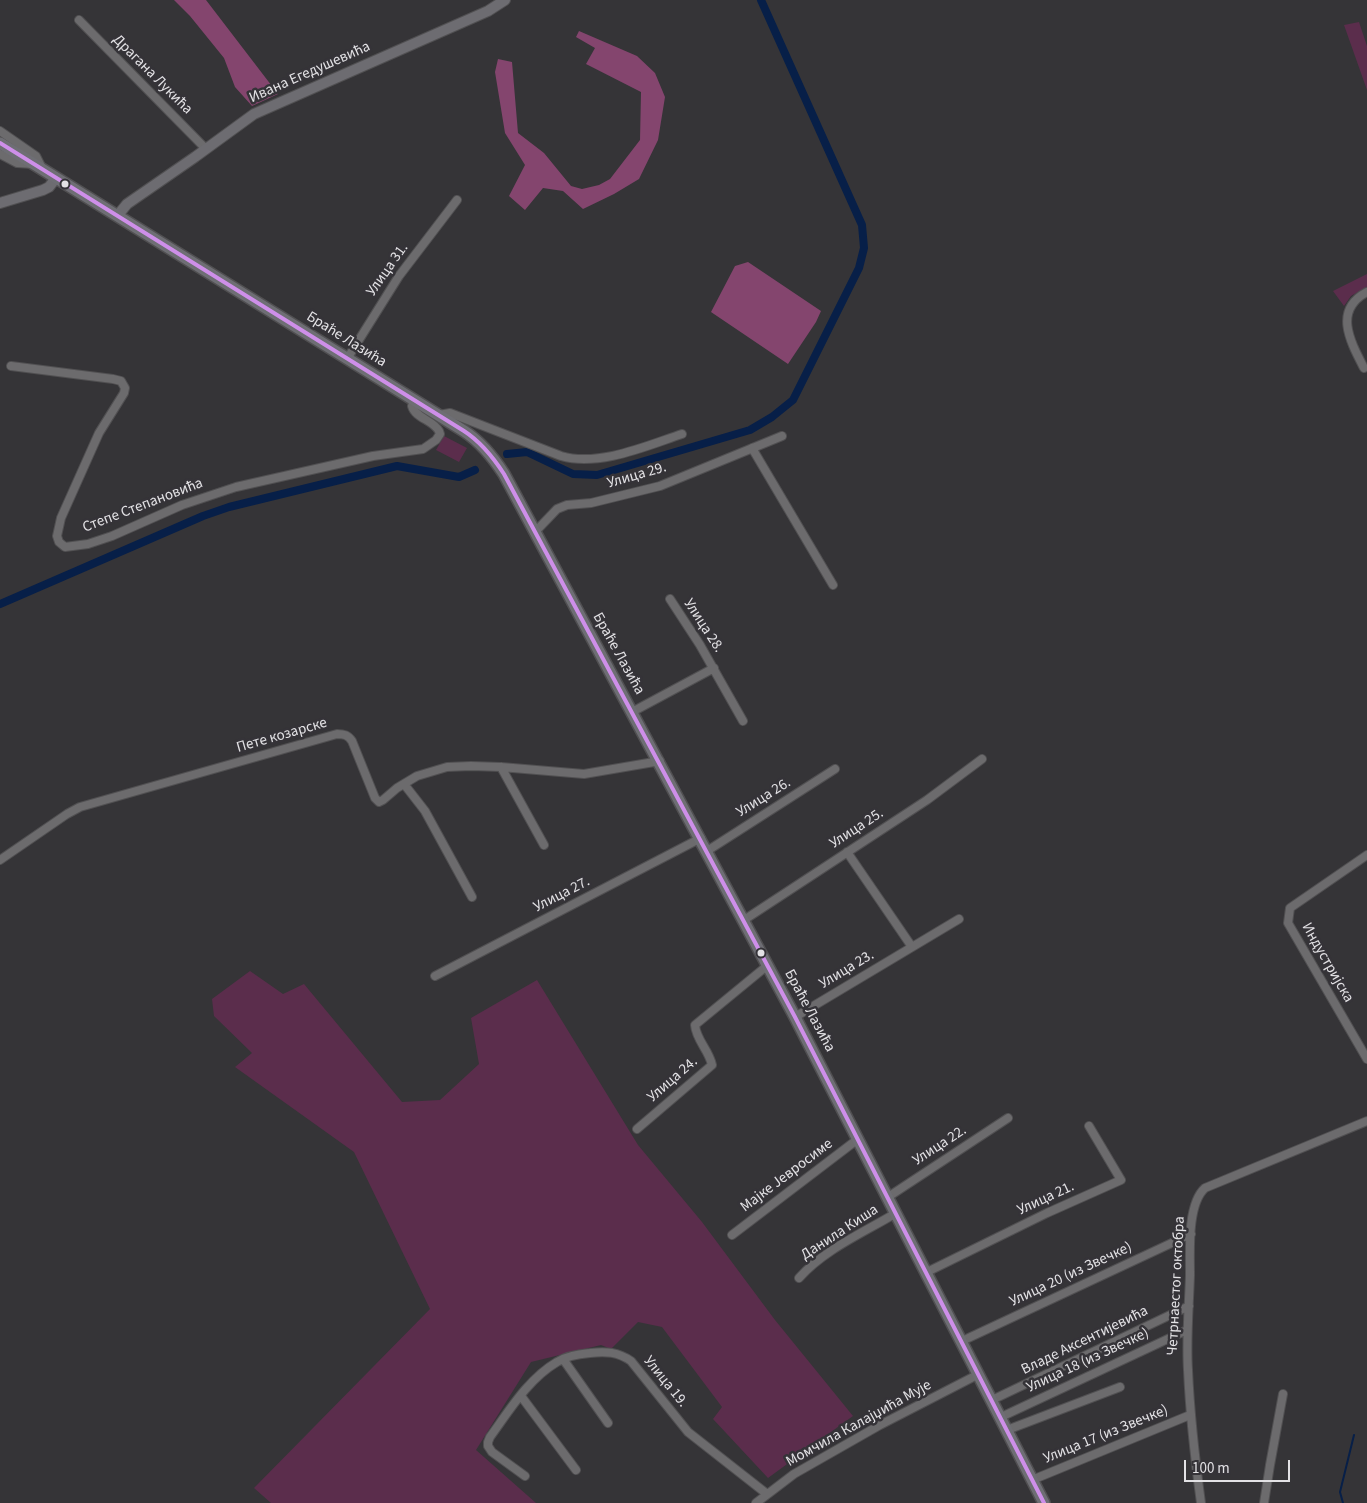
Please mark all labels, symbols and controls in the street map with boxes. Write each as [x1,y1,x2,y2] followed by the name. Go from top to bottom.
[108,31,196,119] street label: Драгана Лукића
[247,38,373,108] street label: Ивана Егедушевића
[60,179,70,189] unlabelled marker
[363,240,413,300] street label: Улица 31.
[303,308,389,372] street label: Браће Лазића
[605,459,669,493] street label: Улица 29.
[80,475,206,537] street label: Степе Степановића
[679,596,727,656] street label: Улица 28.
[588,610,648,698] street label: Браће Лазића
[235,714,329,758] street label: Пете козарске
[734,774,794,822] street label: Улица 26.
[827,805,887,853] street label: Улица 25.
[531,873,593,917] street label: Улица 27.
[1297,920,1357,1006] street label: Индустријска
[816,947,878,993] street label: Улица 23.
[756,948,766,958] unlabelled marker
[780,967,838,1055] street label: Браће Лазића
[644,1053,702,1107] street label: Улица 24.
[910,1122,970,1170] street label: Улица 22.
[737,1135,837,1217] street label: Мајке Јевросиме
[1015,1178,1077,1220] street label: Улица 21.
[798,1201,882,1265] street label: Данила Киша
[1164,1216,1190,1356] street label: Четрнаестог октобра
[1007,1239,1135,1311] street label: Улица 20 (из Звечке)
[1019,1303,1151,1379] street label: Владе Аксентијевића
[1024,1325,1152,1397] street label: Улица 18 (из Звечке)
[639,1353,691,1411] street label: Улица 19.
[783,1377,935,1471] street label: Момчила Калајџића Мује
[1041,1402,1171,1468] street label: Улица 17 (из Звечке)
[1187,1450,1293,1482] scale bar
[1192,1458,1230,1479] text: 100 m

